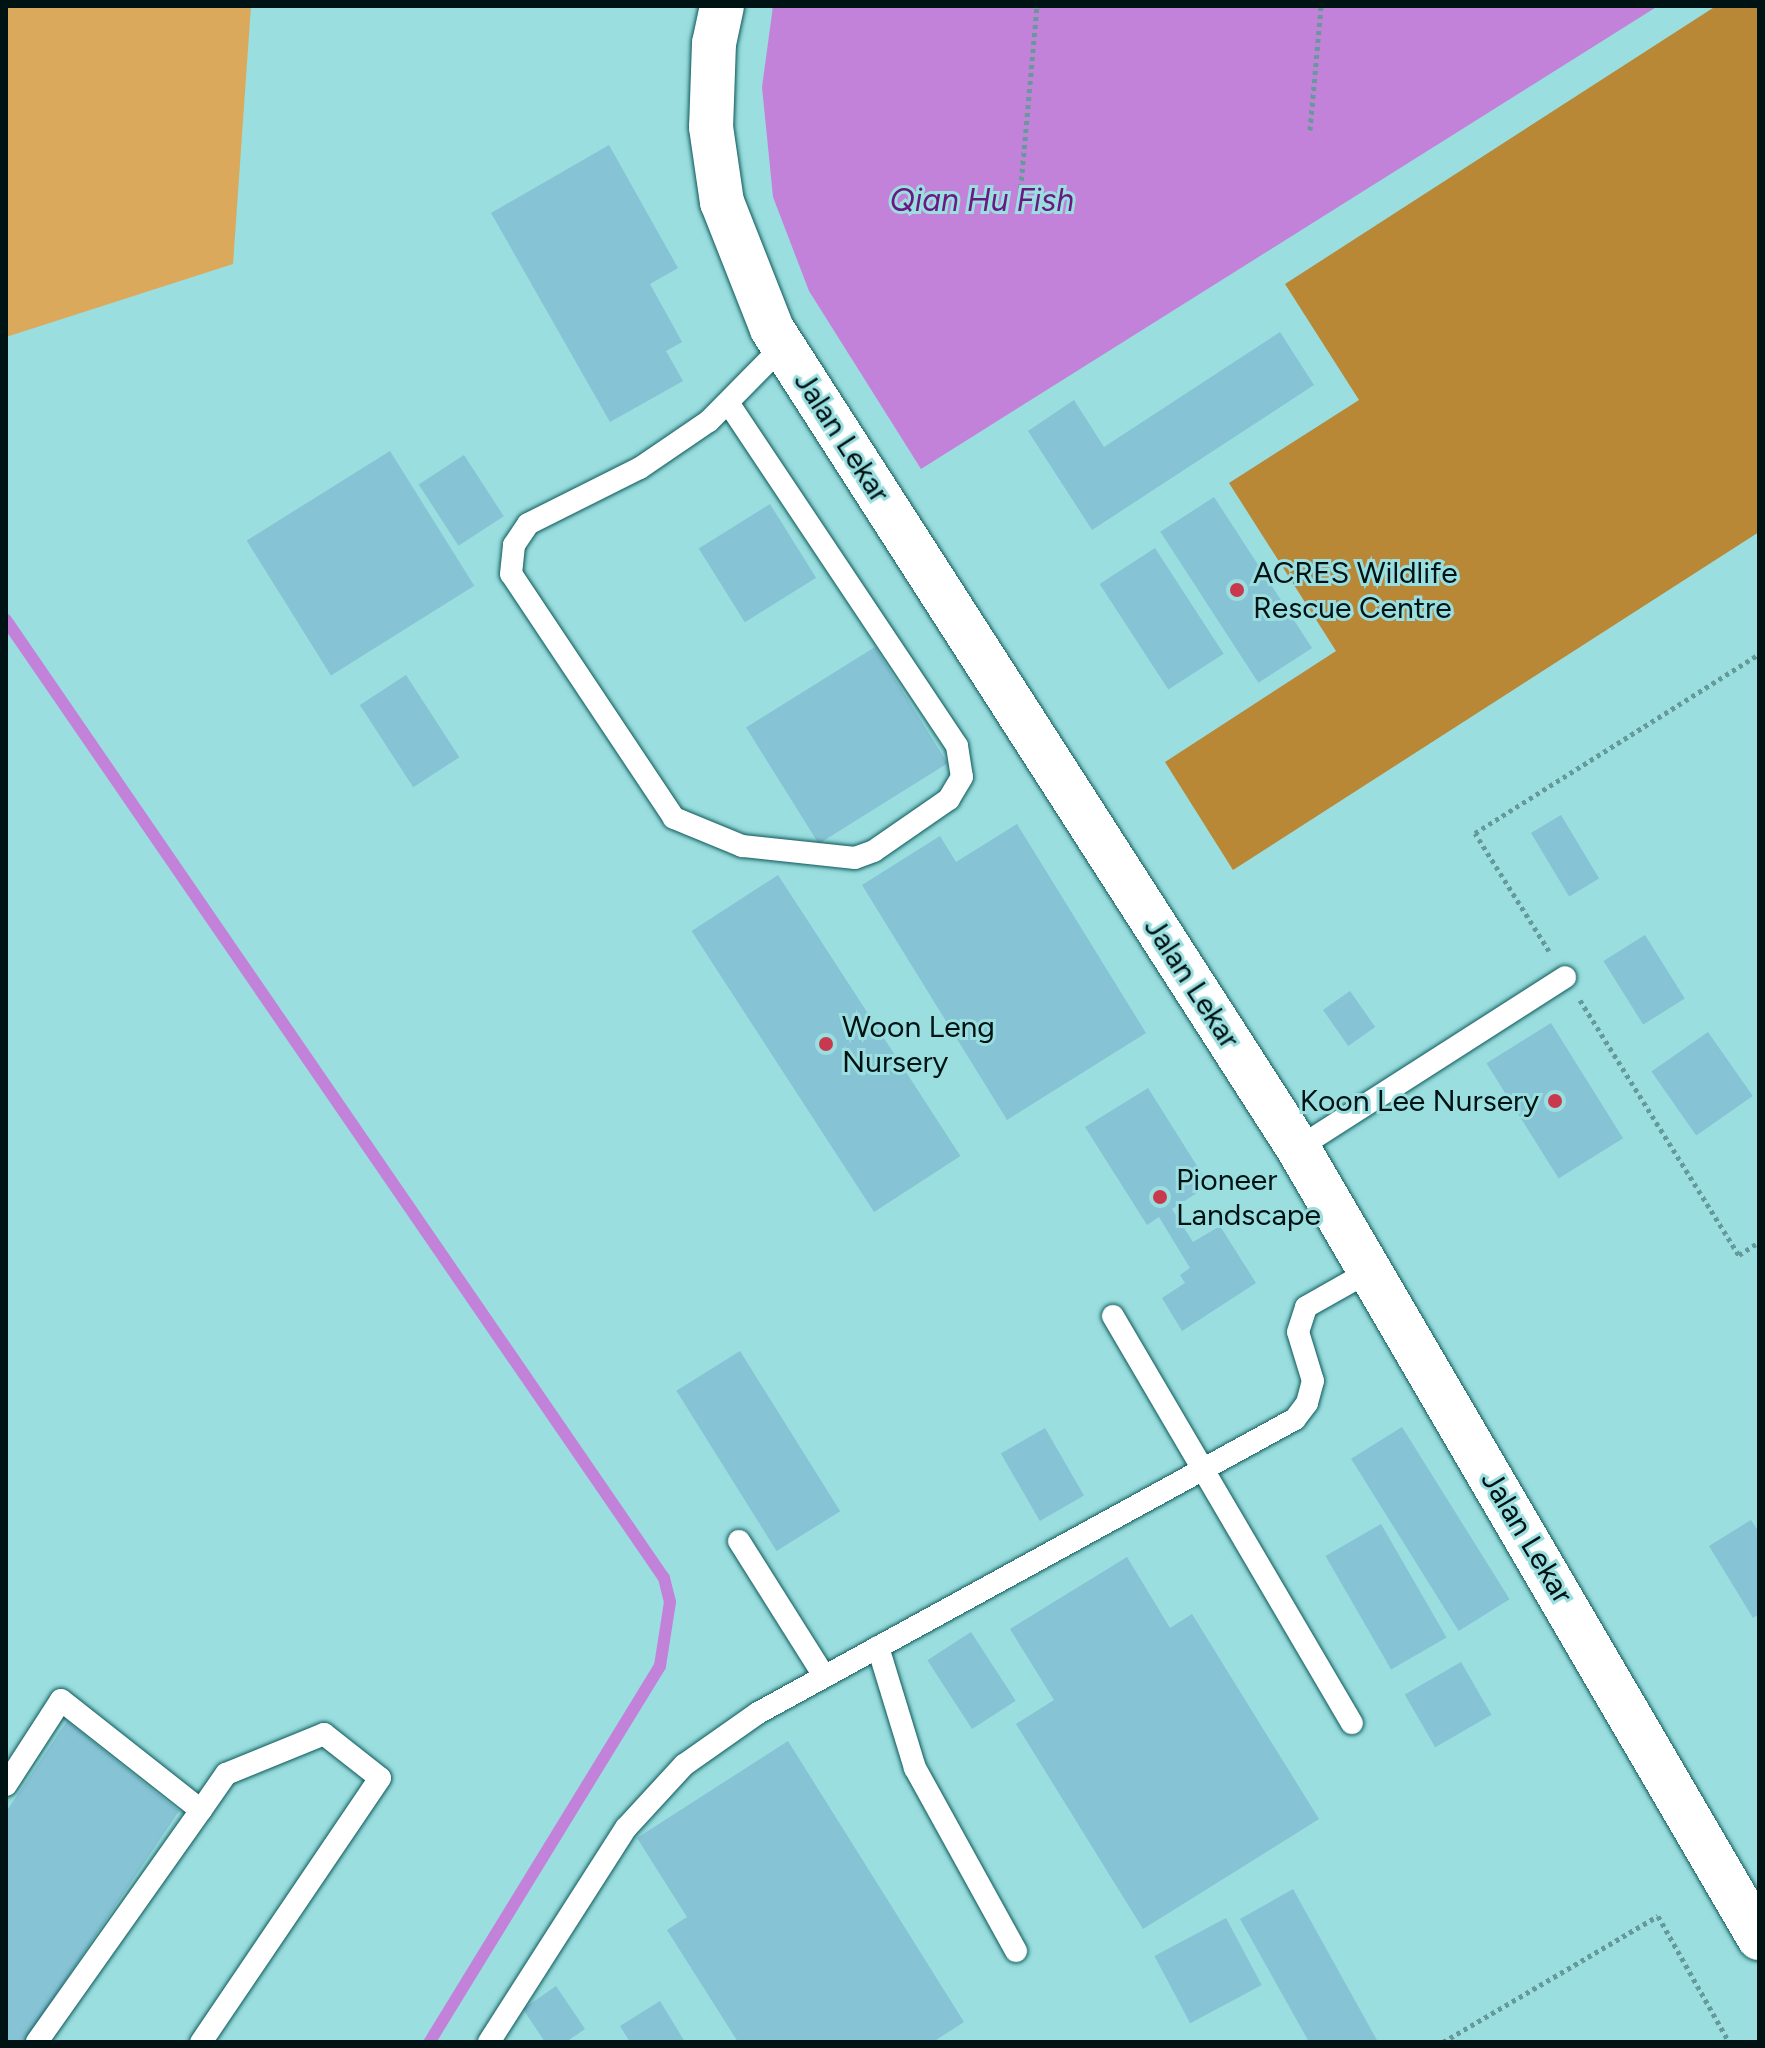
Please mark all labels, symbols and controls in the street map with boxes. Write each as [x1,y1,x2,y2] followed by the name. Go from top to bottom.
[890,181,1074,219] water label: Qian Hu Fish
[786,365,898,509] street label: Jalan Lekar
[1253,555,1458,626] place label: ACRES Wildlife Rescue Centre
[1228,581,1246,599] marker: ACRES Wildlife Rescue Centre
[1136,911,1248,1055] street label: Jalan Lekar
[842,1009,995,1080] place label: Woon Leng Nursery
[817,1035,835,1053] marker: Woon Leng Nursery
[1300,1083,1539,1119] place label: Koon Lee Nursery
[1546,1092,1564,1110] marker: Koon Lee Nursery
[1176,1162,1321,1232] place label: Pioneer Landscape
[1151,1188,1169,1206] marker: Pioneer Landscape
[1473,1464,1581,1610] street label: Jalan Lekar

